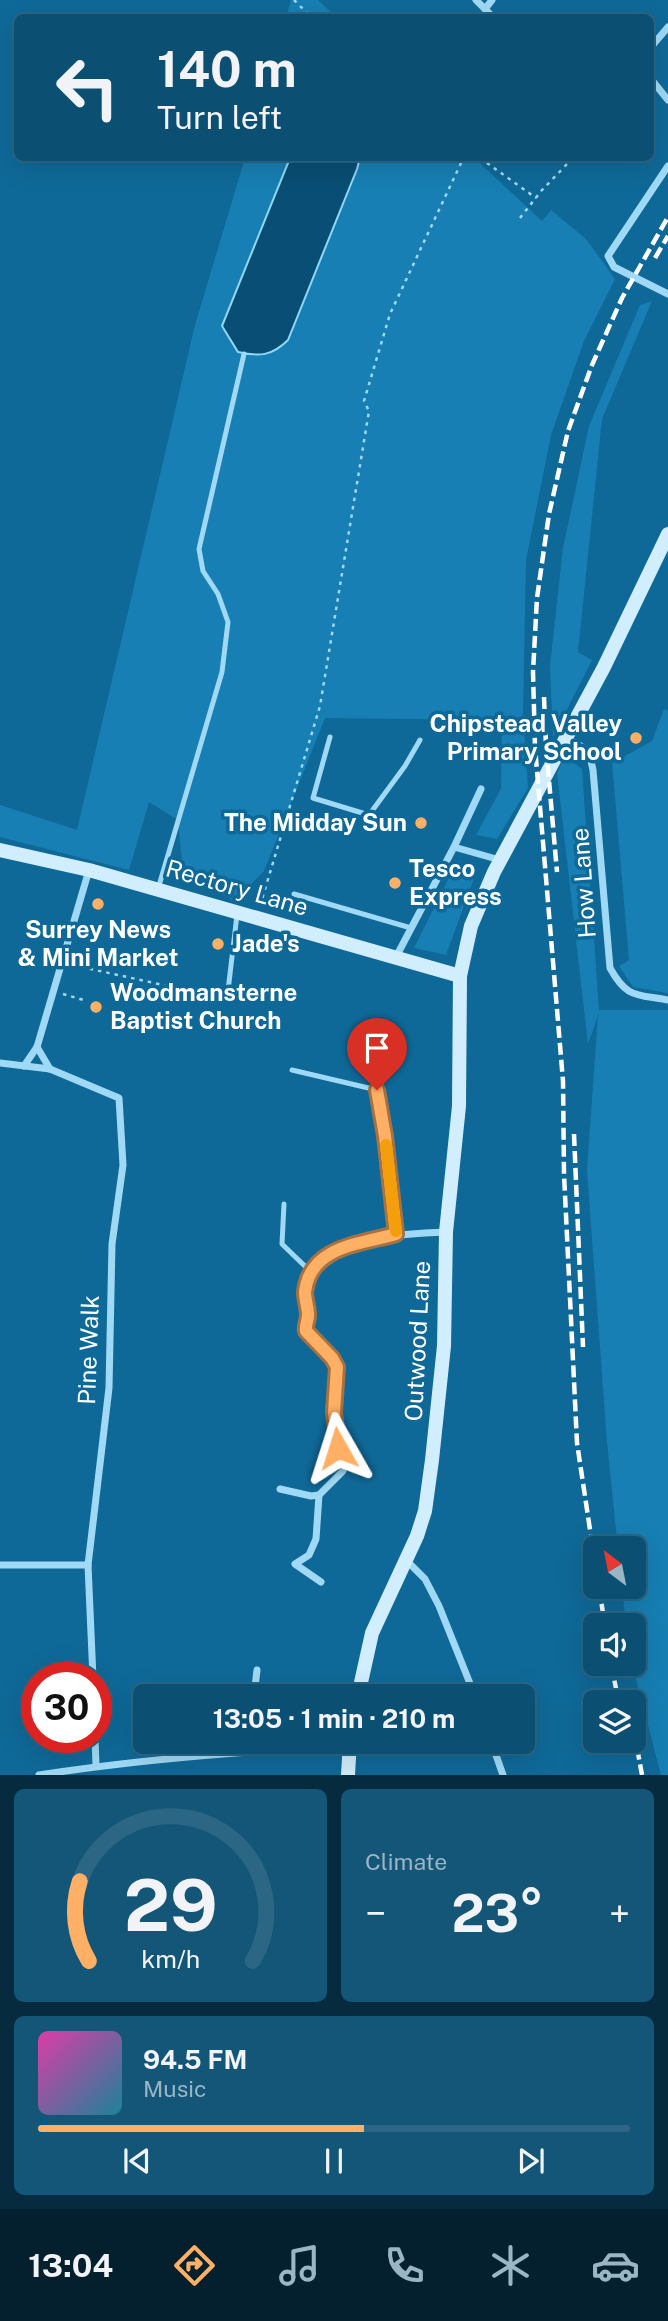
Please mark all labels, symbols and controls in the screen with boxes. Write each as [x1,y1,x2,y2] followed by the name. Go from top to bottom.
[157,40,297,98] text: 140 m
[42,42,133,133] icon: left
[157,99,282,136] text: Turn left
[429,709,622,765] place label: Chipstead Valley Primary School
[628,730,644,746] marker: Chipstead Valley Primary School
[224,808,407,836] place label: The Midday Sun
[413,815,429,831] marker: The Midday Sun
[565,827,601,939] street label: How Lane
[163,853,312,921] street label: Rectory Lane
[409,854,502,910] place label: Tesco Express
[387,875,403,891] marker: Tesco Express
[90,896,106,912] marker: Surrey News & Mini Market
[18,915,178,971] place label: Surrey News & Mini Market
[232,929,300,957] place label: Jade's
[210,936,226,952] marker: Jade's
[110,978,297,1034] place label: Woodmansterne Baptist Church
[88,999,104,1015] marker: Woodmansterne Baptist Church
[347,1018,407,1090] pin
[358,1029,396,1067] icon: arrive
[399,1260,435,1422] street label: Outwood Lane
[72,1295,104,1405] street label: Pine Walk
[301,1411,375,1485] position arrow
[583,1536,646,1600] north arrow
[583,1536,646,1753] map controls
[583,1613,646,1676] button: sound
[21,1662,112,1753] speed limit sign: 30
[583,1690,646,1753] button: layers
[213,1703,455,1734] text: 13:05 · 1 min · 210 m
[365,1848,447,1875] text: Climate
[123,1863,218,1948] text: 29
[451,1883,544,1944] text: 23°
[365,1891,386,1936] text: −
[609,1891,630,1936] text: +
[141,1944,200,1974] text: km/h
[143,2044,247,2075] text: 94.5 FM
[143,2075,207,2102] text: Music
[118,2142,156,2180] icon: previous
[315,2142,353,2180] icon: pause
[512,2142,550,2180] icon: next
[170,2241,219,2290] icon: directions
[275,2241,324,2290] icon: music
[380,2241,429,2290] icon: phone
[486,2241,535,2290] icon: climate
[591,2241,640,2290] icon: car
[28,2247,113,2284] text: 13:04

